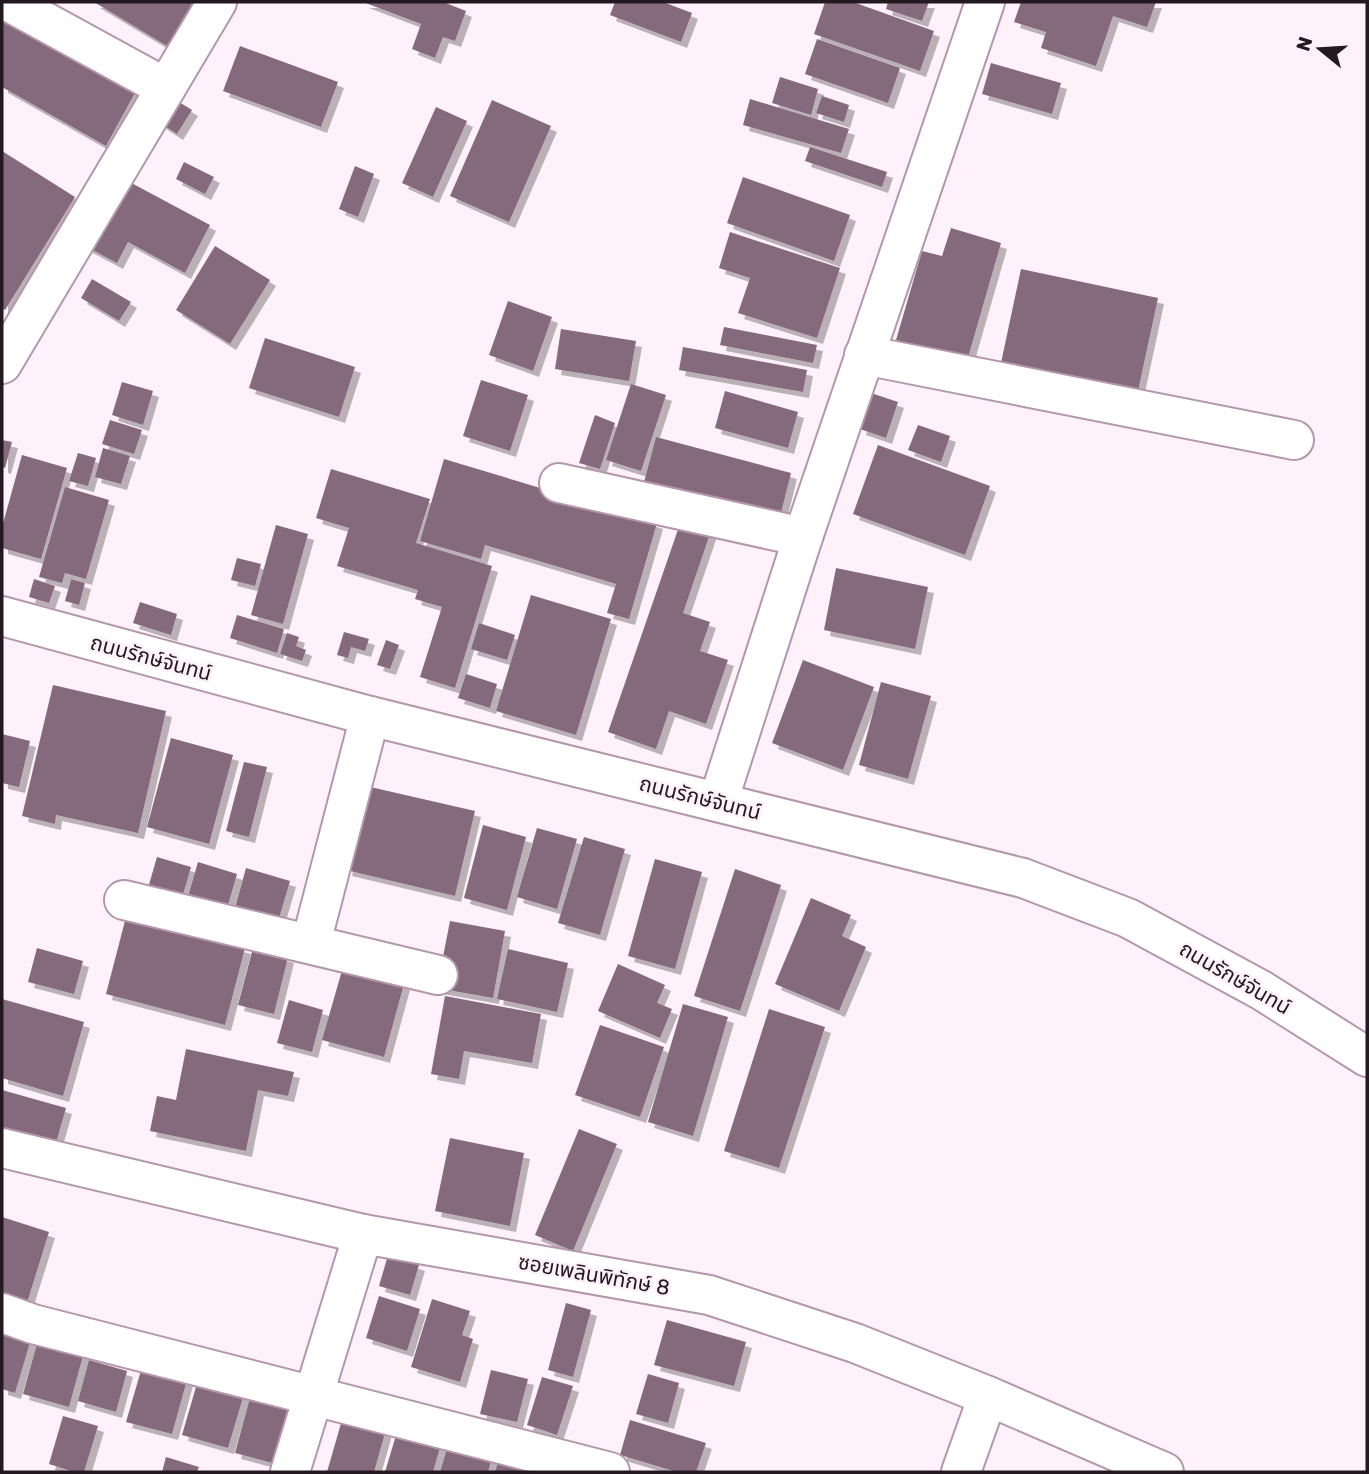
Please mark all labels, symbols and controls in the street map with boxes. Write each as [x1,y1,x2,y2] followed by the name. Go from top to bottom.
[1285,14,1355,84] north arrow
[1291,34,1317,54] text: N
[88,629,214,686] street label: ถนนรักษ์จันทน์
[637,770,763,825] street label: ถนนรักษ์จันทน์
[1175,936,1295,1019] street label: ถนนรักษ์จันทน์
[516,1249,672,1300] street label: ซอยเพลินพิทักษ์ 8

